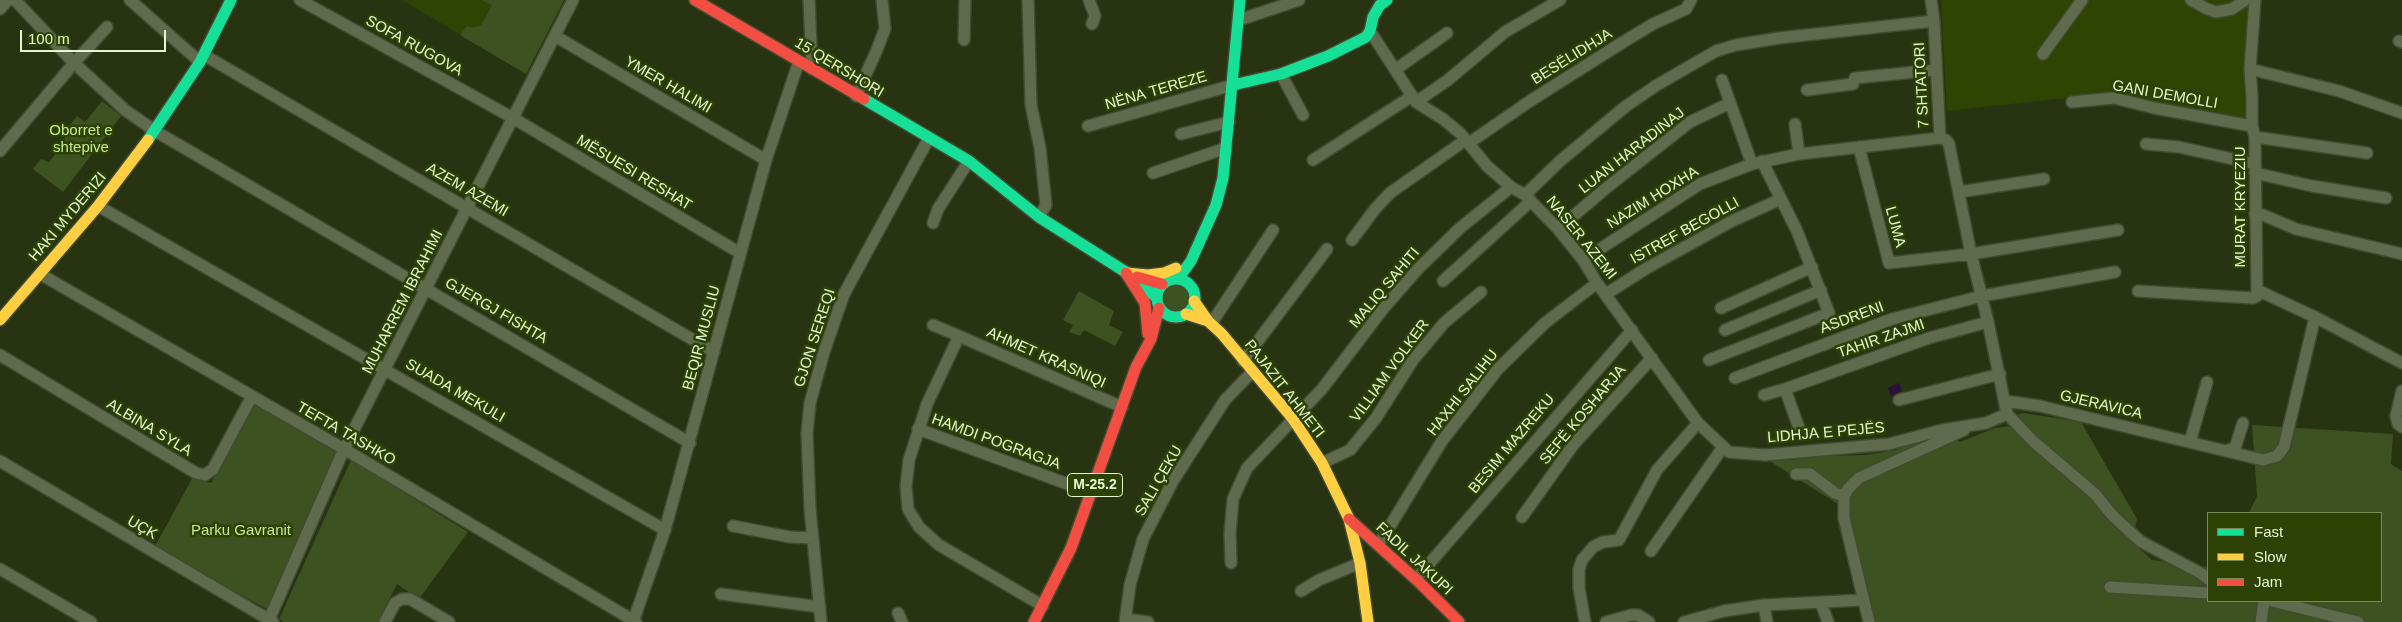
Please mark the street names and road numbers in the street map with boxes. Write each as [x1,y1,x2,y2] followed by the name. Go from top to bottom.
[362,12,466,80] street label: SOFA RUGOVA
[1528,25,1616,89] street label: BESËLIDHJA
[791,34,887,102] street label: 15 QERSHORI
[1911,42,1933,128] street label: 7 SHTATORI
[621,53,715,117] street label: YMER HALIMI
[1103,68,1209,114] street label: NËNA TEREZE
[2111,77,2219,113] street label: GANI DEMOLLI
[1576,104,1688,198] street label: LUAN HARADINAJ
[573,131,695,215] street label: MËSUESI RESHAT
[2232,146,2250,268] street label: MURAT KRYEZIU
[423,159,511,221] street label: AZEM AZEMI
[1604,163,1702,233] street label: NAZIM HOXHA
[25,169,111,265] street label: HAKI MYDERIZI
[1542,193,1620,283] street label: NASER AZEMI
[1627,194,1743,268] street label: ISTREF BEGOLLI
[1881,205,1909,249] street label: LUMA
[359,227,447,377] street label: MUHARREM IBRAHIMI
[1346,244,1424,332] street label: MALIQ SAHITI
[441,274,551,348] street label: GJERGJ FISHTA
[679,284,725,392] street label: BEQIR MUSLIU
[791,286,839,390] street label: GJON SEREQI
[1818,298,1886,338] street label: ASDRENI
[1347,316,1433,426] street label: VILLIAM VOLKER
[1835,316,1927,362] street label: TAHIR ZAJMI
[984,324,1108,392] street label: AHMET KRASNIQI
[1240,336,1328,442] street label: PAJAZIT AHMETI
[1424,346,1502,440] street label: HAXHI SALIHU
[402,355,508,427] street label: SUADA MEKULI
[1536,362,1630,468] street label: SEFË KOSHARJA
[2058,387,2144,423] street label: GJERAVICA
[1465,391,1559,497] street label: BESIM MAZREKU
[103,396,195,460] street label: ALBINA SYLA
[293,398,399,470] street label: TEFTA TASHKO
[929,410,1063,474] street label: HAMDI POGRAGJA
[1767,419,1885,447] street label: LIDHJA E PEJËS
[1132,443,1186,519] street label: SALI ÇEKU
[1068,474,1122,496] road number: M-25.2
[124,512,160,544] street label: UÇK
[1372,519,1456,599] street label: FADIL JAKUPI

